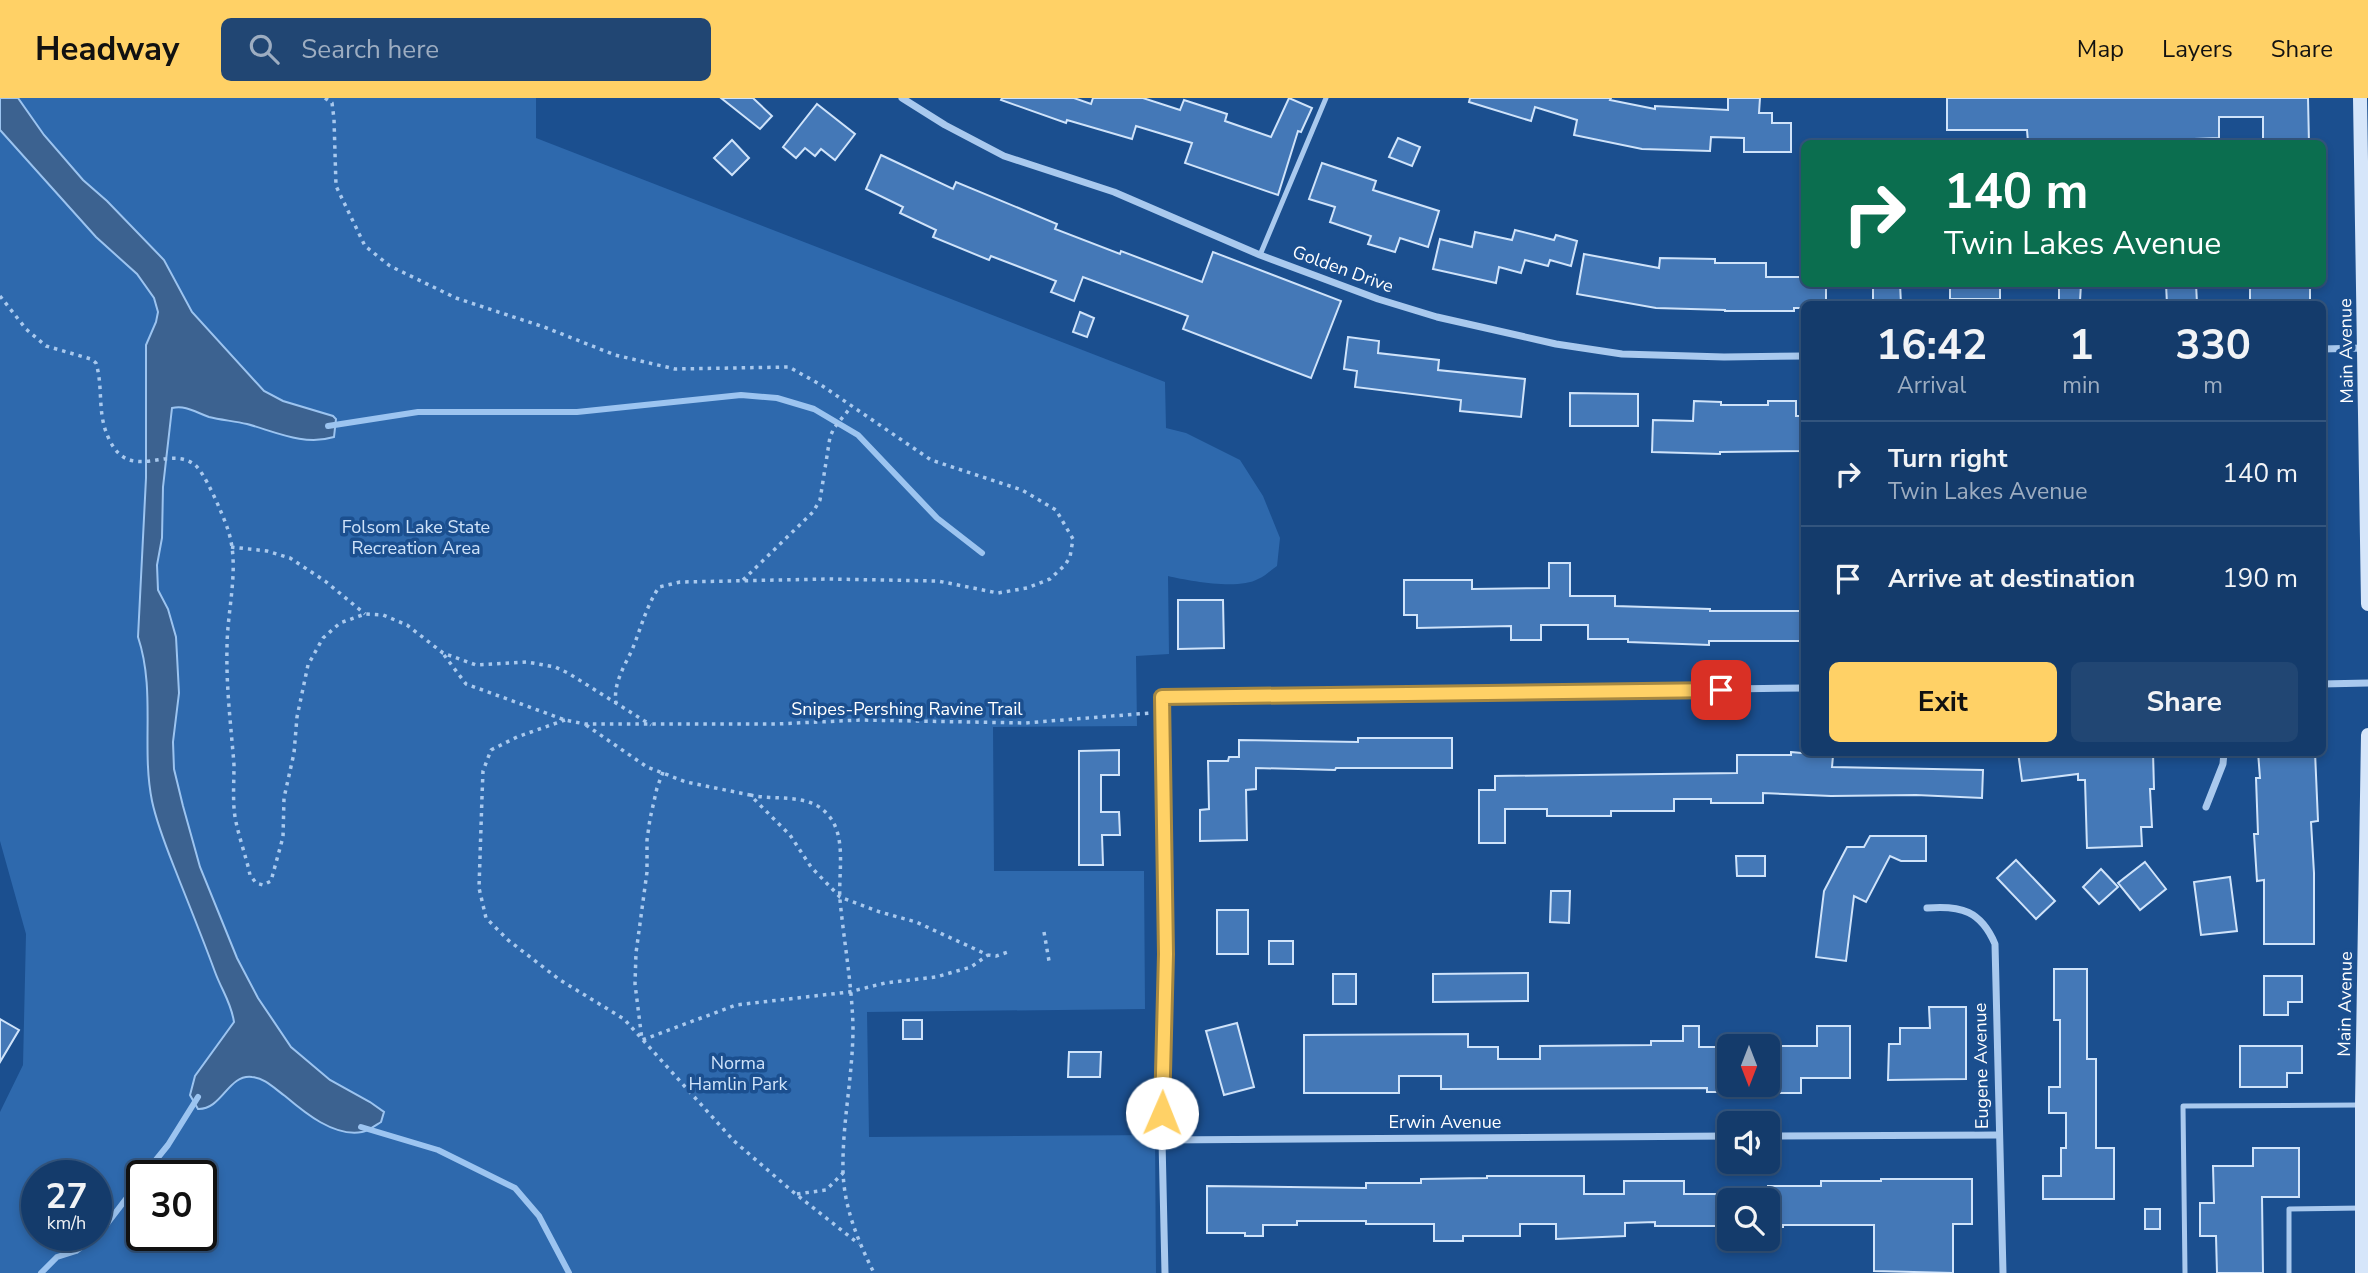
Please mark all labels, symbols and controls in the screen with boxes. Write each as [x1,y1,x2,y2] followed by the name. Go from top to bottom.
[221,18,711,81] search box
[35,27,179,72] text: Headway
[245,30,283,68] icon: search
[301,32,439,67] text: Search here
[2077,33,2124,65] text: Map
[2162,33,2233,65] text: Layers
[2271,33,2333,65] text: Share
[1944,158,2088,225] text: 140 m
[1829,168,1920,259] icon: right
[1944,222,2221,265] text: Twin Lakes Avenue
[1289,240,1397,298] street label: Golden Drive
[2333,298,2359,404] street label: Main Avenue
[1876,317,1987,374] text: 16:42
[2069,317,2094,374] text: 1
[2175,317,2251,374] text: 330
[1897,370,1966,401] text: Arrival
[2062,370,2100,401] text: min
[2203,370,2223,401] text: m
[1888,441,2007,476] text: Turn right
[1829,455,1867,493] icon: right
[2222,456,2298,491] text: 140 m
[1888,476,2087,507] text: Twin Lakes Avenue
[342,515,490,560] park label: Folsom Lake State Recreation Area
[1829,560,1867,598] icon: arrive
[1888,561,2135,596] text: Arrive at destination
[2222,561,2298,596] text: 190 m
[1691,660,1751,720] pin
[1829,662,2057,742] button: Exit
[2071,662,2298,742] button: Share
[1702,671,1740,709] icon: arrive
[791,697,1023,721] street label: Snipes-Pershing Ravine Trail
[2332,951,2358,1057] street label: Main Avenue
[1968,1003,1994,1129] street label: Eugene Avenue
[1717,1034,1780,1097] north arrow
[1717,1034,1780,1251] map controls
[689,1051,788,1096] park label: Norma Hamlin Park
[1125,1076,1199,1150] position arrow
[1389,1110,1501,1134] street label: Erwin Avenue
[1717,1111,1780,1174] button: sound
[126,1160,217,1251] speed limit sign: 30
[45,1173,88,1220] text: 27
[1717,1188,1780,1251] button: search
[47,1211,86,1235] text: km/h

